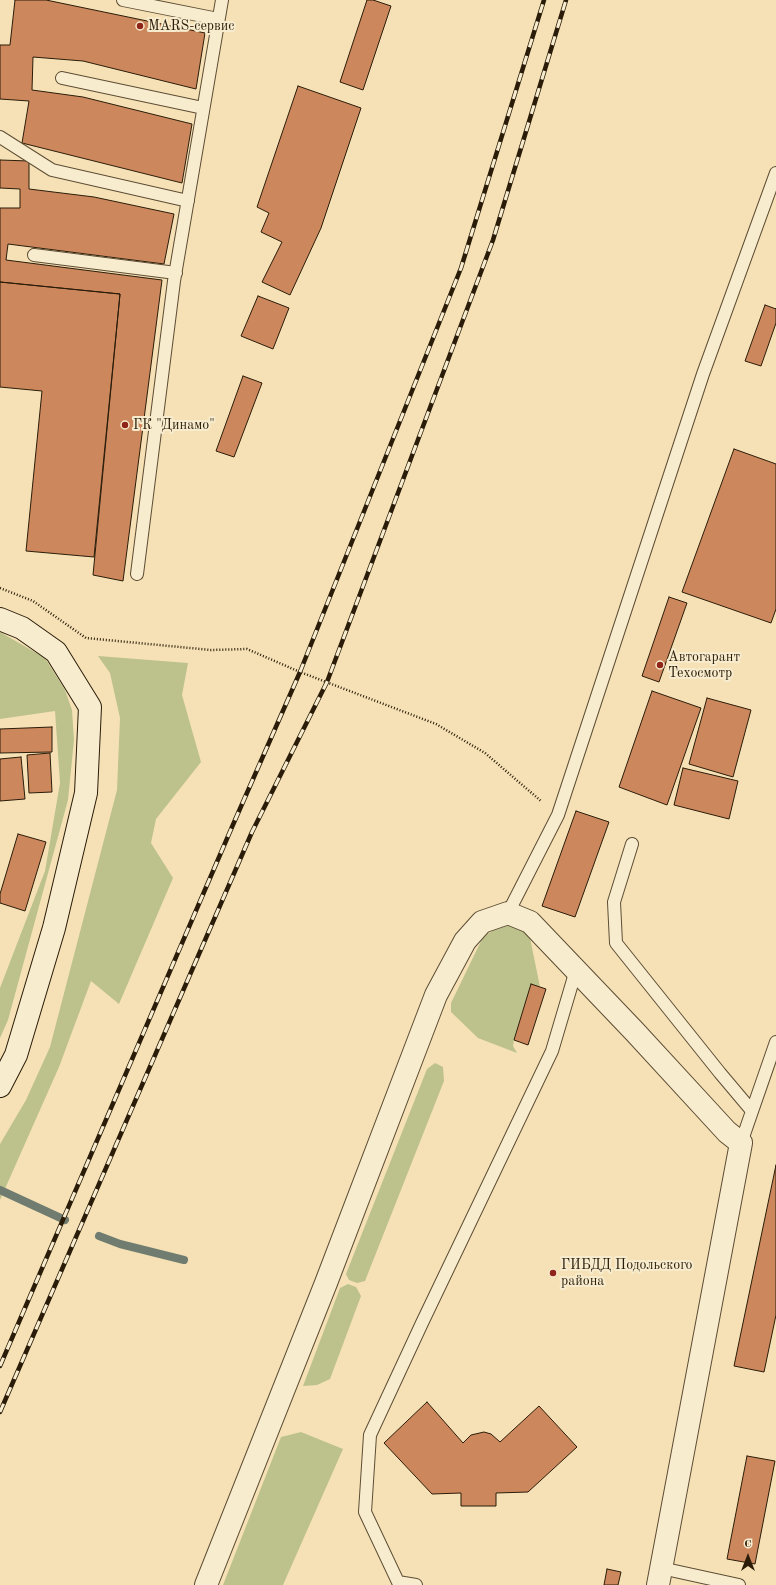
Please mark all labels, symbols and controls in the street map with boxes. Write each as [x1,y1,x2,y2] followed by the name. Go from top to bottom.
[148,18,234,34] place label: MARS-сервис
[135,21,145,31] marker: MARS-сервис
[133,417,215,433] place label: ГК "Динамо"
[120,420,130,430] marker: ГК "Динамо"
[668,649,740,682] place label: Автогарант Техосмотр
[655,660,665,670] marker: Автогарант Техосмотр
[561,1257,692,1290] place label: ГИБДД Подольского района
[548,1268,558,1278] marker: ГИБДД Подольского района
[728,1537,768,1577] north arrow
[744,1539,752,1550] text: С

